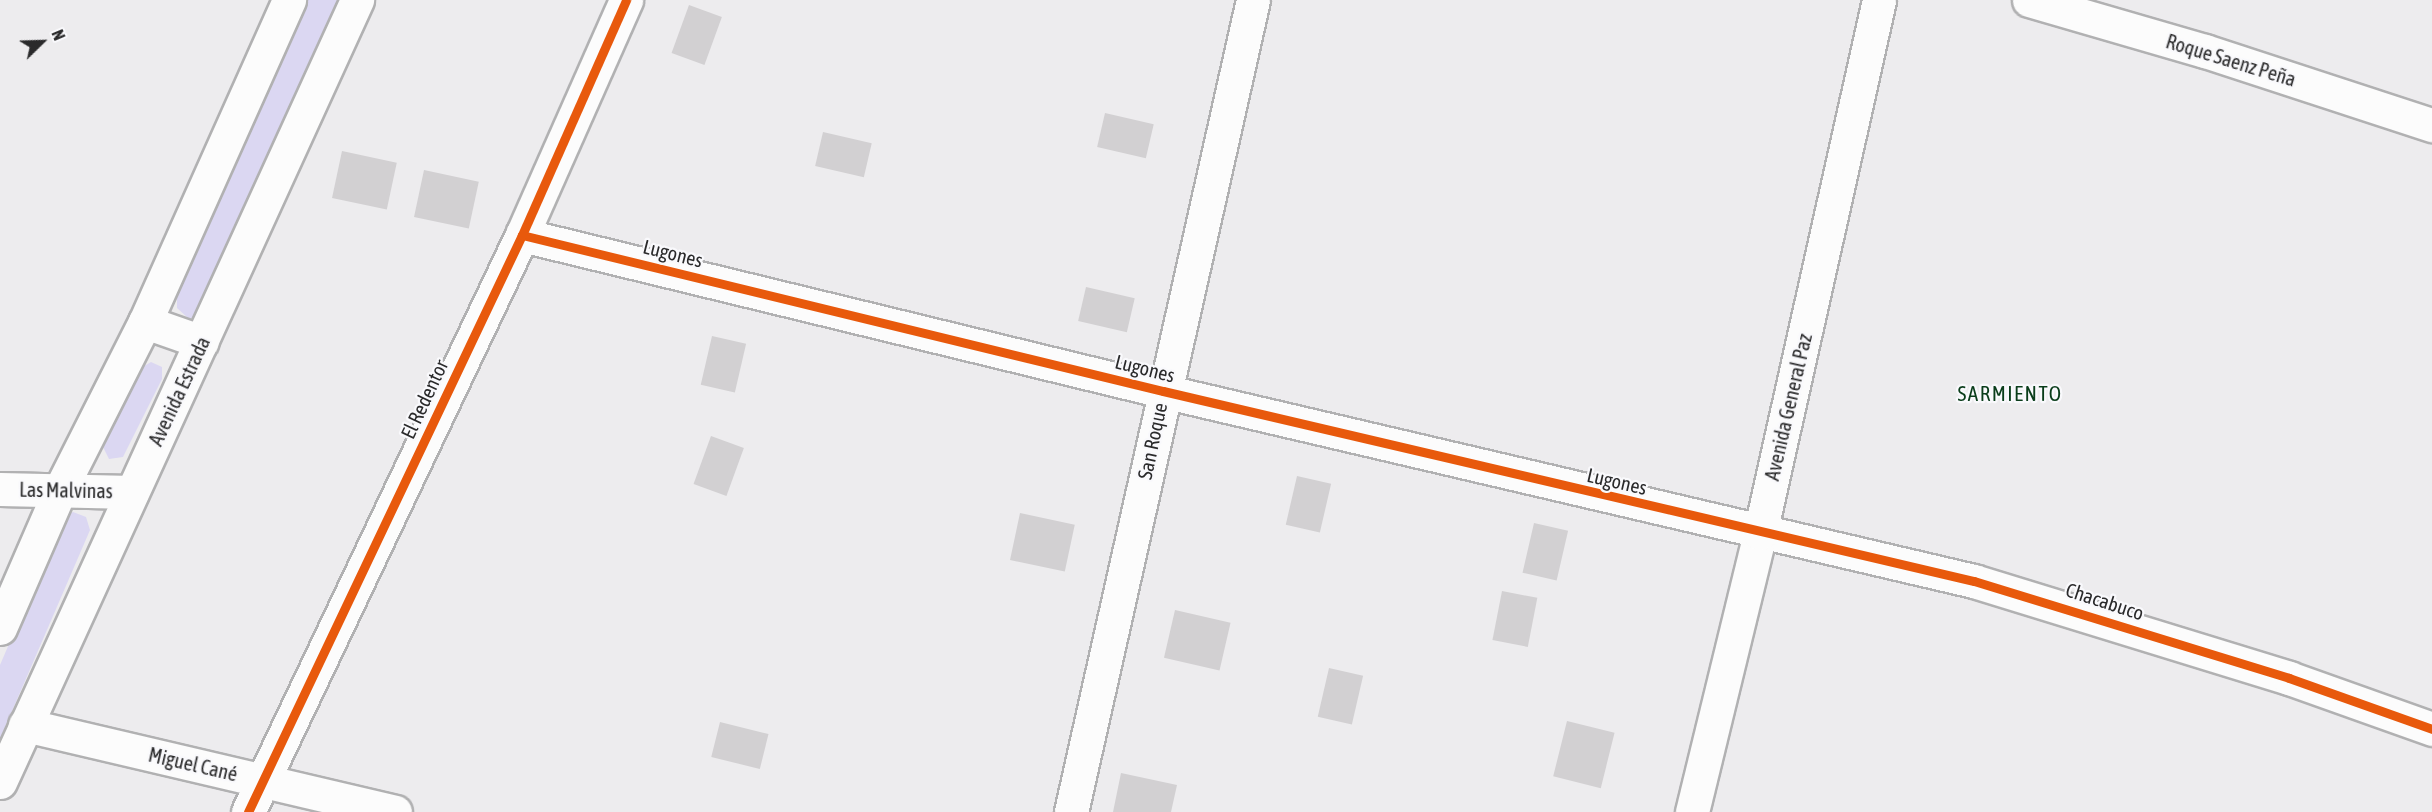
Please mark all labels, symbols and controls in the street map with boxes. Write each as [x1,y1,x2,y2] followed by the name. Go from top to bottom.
[12,12,72,72] north arrow
[48,27,69,43] text: N
[2163,29,2299,91] street label: Roque Saenz Peña
[641,234,705,272] street label: Lugones
[1759,331,1817,483] street label: Avenida General Paz
[143,333,215,449] street label: Avenida Estrada
[1113,349,1177,387] street label: Lugones
[395,356,453,442] street label: El Redentor
[1958,380,2062,406] district label: SARMIENTO
[1132,400,1172,482] street label: San Roque
[1585,462,1649,500] street label: Lugones
[19,477,113,503] street label: Las Malvinas
[2063,577,2147,625] street label: Chacabuco
[146,742,240,786] street label: Miguel Cané

